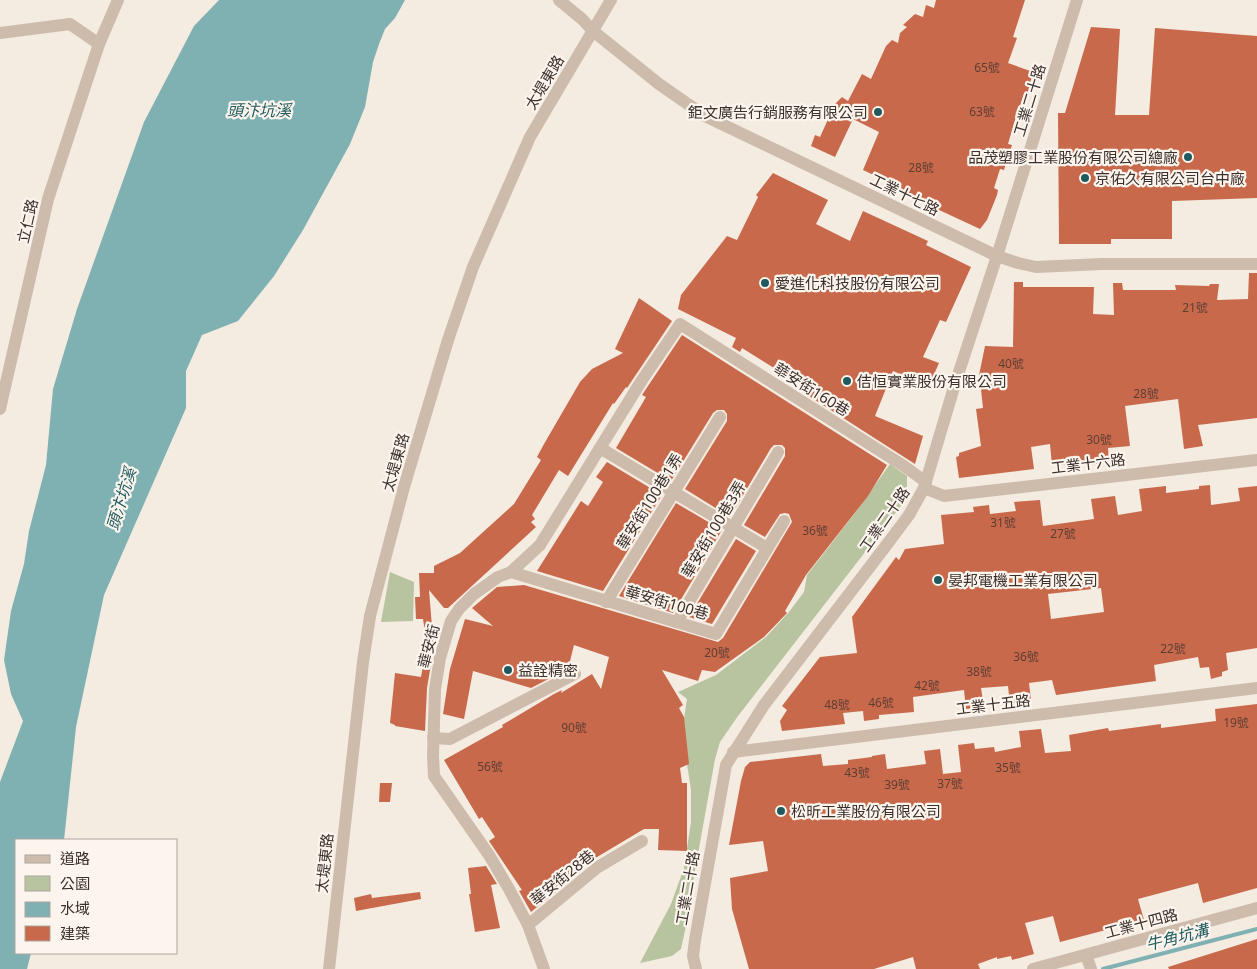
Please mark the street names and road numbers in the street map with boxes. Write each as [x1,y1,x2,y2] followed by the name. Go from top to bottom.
[520,51,568,113] street label: 太堤東路
[1008,61,1050,139] street label: 工業二十路
[867,169,943,219] street label: 工業十七路
[12,197,42,245] street label: 立仁路
[770,358,854,420] street label: 華安街160巷
[377,430,413,494] street label: 太堤東路
[612,449,686,553] street label: 華安街100巷1弄
[1050,449,1126,477] street label: 工業十六路
[676,477,750,581] street label: 華安街100巷3弄
[854,483,914,555] street label: 工業二十路
[623,581,711,623] street label: 華安街100巷
[413,622,443,670] street label: 華安街
[955,690,1031,718] street label: 工業十五路
[311,832,337,894] street label: 太堤東路
[526,845,598,909] street label: 華安街28巷
[671,849,703,927] street label: 工業二十路
[1102,904,1180,942] street label: 工業十四路

